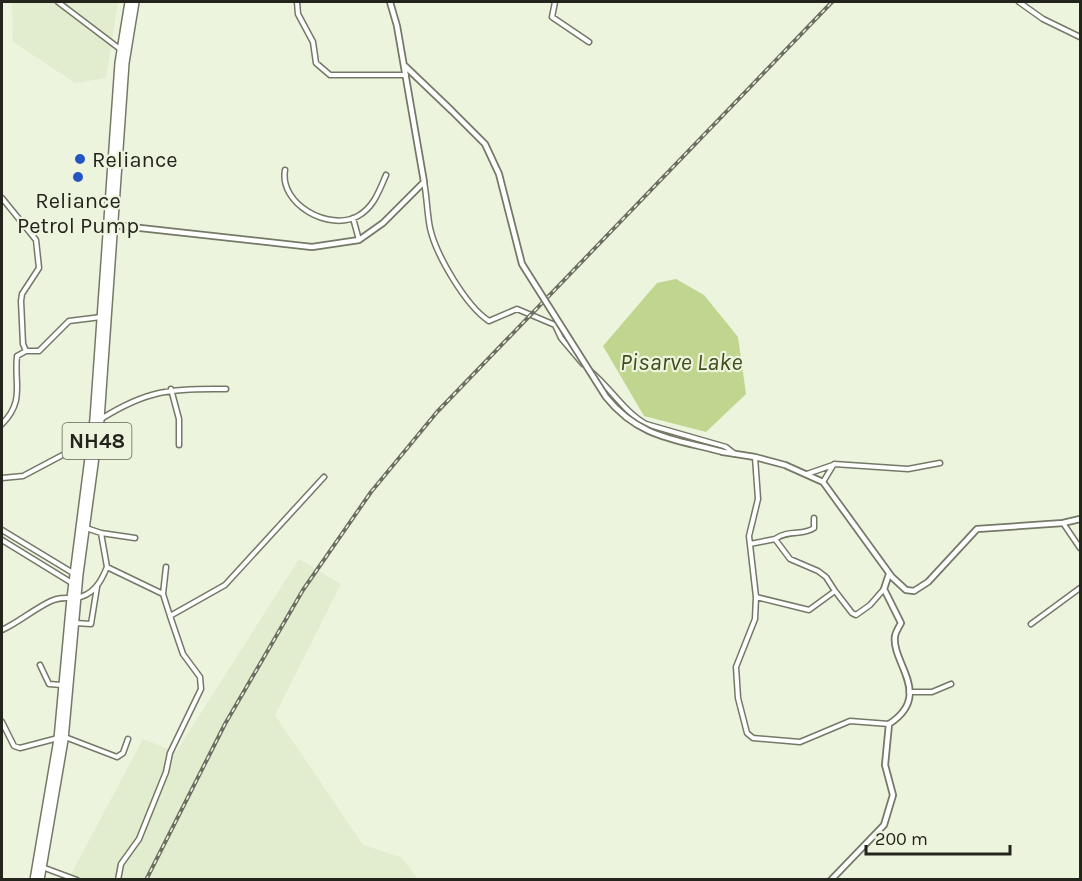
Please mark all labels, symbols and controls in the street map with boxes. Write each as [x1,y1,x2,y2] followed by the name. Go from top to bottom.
[92,147,178,173] place label: Reliance
[73,152,87,166] marker: Reliance
[71,170,85,184] marker: Reliance Petrol Pump
[17,188,139,239] place label: Reliance Petrol Pump
[620,348,742,376] water label: Pisarve Lake
[63,423,132,459] road number: NH48
[866,818,1010,856] scale bar
[875,828,928,850] text: 200 m

